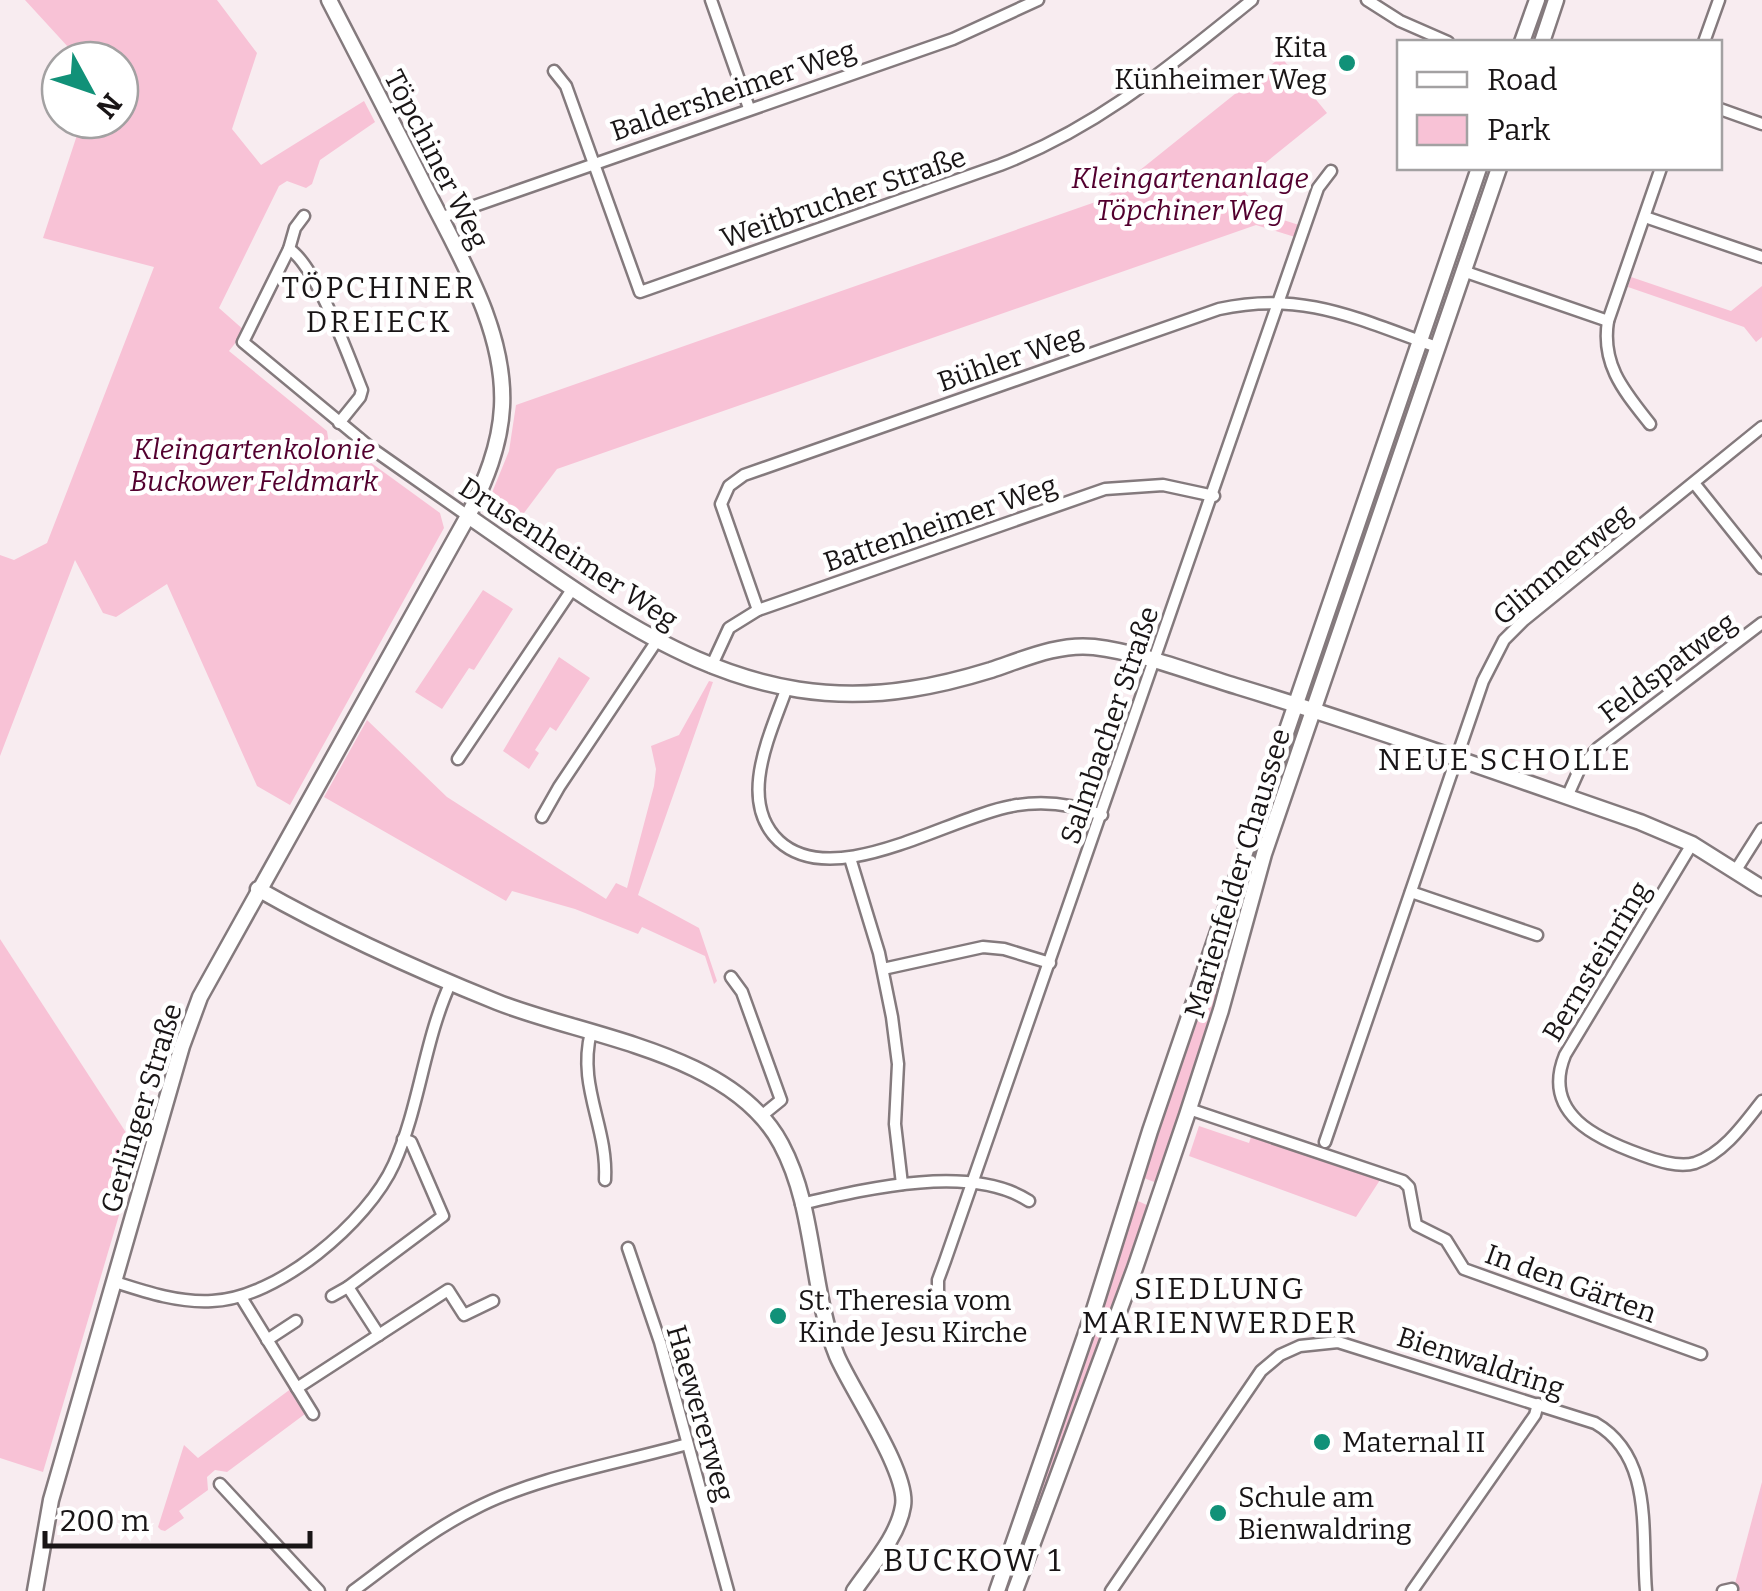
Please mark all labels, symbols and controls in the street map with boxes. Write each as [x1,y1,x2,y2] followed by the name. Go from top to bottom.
[1114,31,1327,96] place label: Kita Künheimer Weg
[606,33,860,148] street label: Baldersheimer Weg
[40,40,140,140] north arrow
[1397,40,1722,170] legend
[1336,52,1358,74] marker: Kita Künheimer Weg
[1487,62,1558,98] text: Road
[377,64,496,254] street label: Töpchiner Weg
[89,87,128,125] text: N
[1487,112,1550,148] text: Park
[716,140,970,255] street label: Weitbrucher Straße
[1071,162,1309,227] park label: Kleingartenanlage Töpchiner Weg
[281,270,477,340] district label: TÖPCHINER DREIECK
[933,318,1087,399] street label: Bühler Weg
[130,433,379,498] park label: Kleingartenkolonie Buckower Feldmark
[819,468,1061,579] street label: Battenheimer Weg
[453,470,684,637] street label: Drusenheimer Weg
[1486,497,1638,632] street label: Glimmerweg
[1053,602,1166,848] street label: Salmbacher Straße
[1592,605,1742,729] street label: Feldspatweg
[1178,725,1297,1022] street label: Marienfelder Chaussee
[1378,742,1632,778] district label: NEUE SCHOLLE
[1536,875,1657,1047] street label: Bernsteinring
[94,1000,189,1217] street label: Gerlinger Straße
[1481,1237,1661,1330] street label: In den Gärten
[1082,1271,1358,1341] district label: SIEDLUNG MARIENWERDER
[798,1284,1028,1349] place label: St. Theresia vom Kinde Jesu Kirche
[767,1305,789,1327] marker: St. Theresia vom Kinde Jesu Kirche
[1393,1320,1569,1405] street label: Bienwaldring
[660,1321,741,1505] street label: Haewererweg
[1342,1426,1485,1459] place label: Maternal II
[1311,1431,1333,1453] marker: Maternal II
[1238,1481,1412,1546] place label: Schule am Bienwaldring
[45,1486,310,1548] scale bar
[1207,1502,1229,1524] marker: Schule am Bienwaldring
[60,1503,150,1539] text: 200 m
[883,1541,1063,1579] district label: BUCKOW 1

